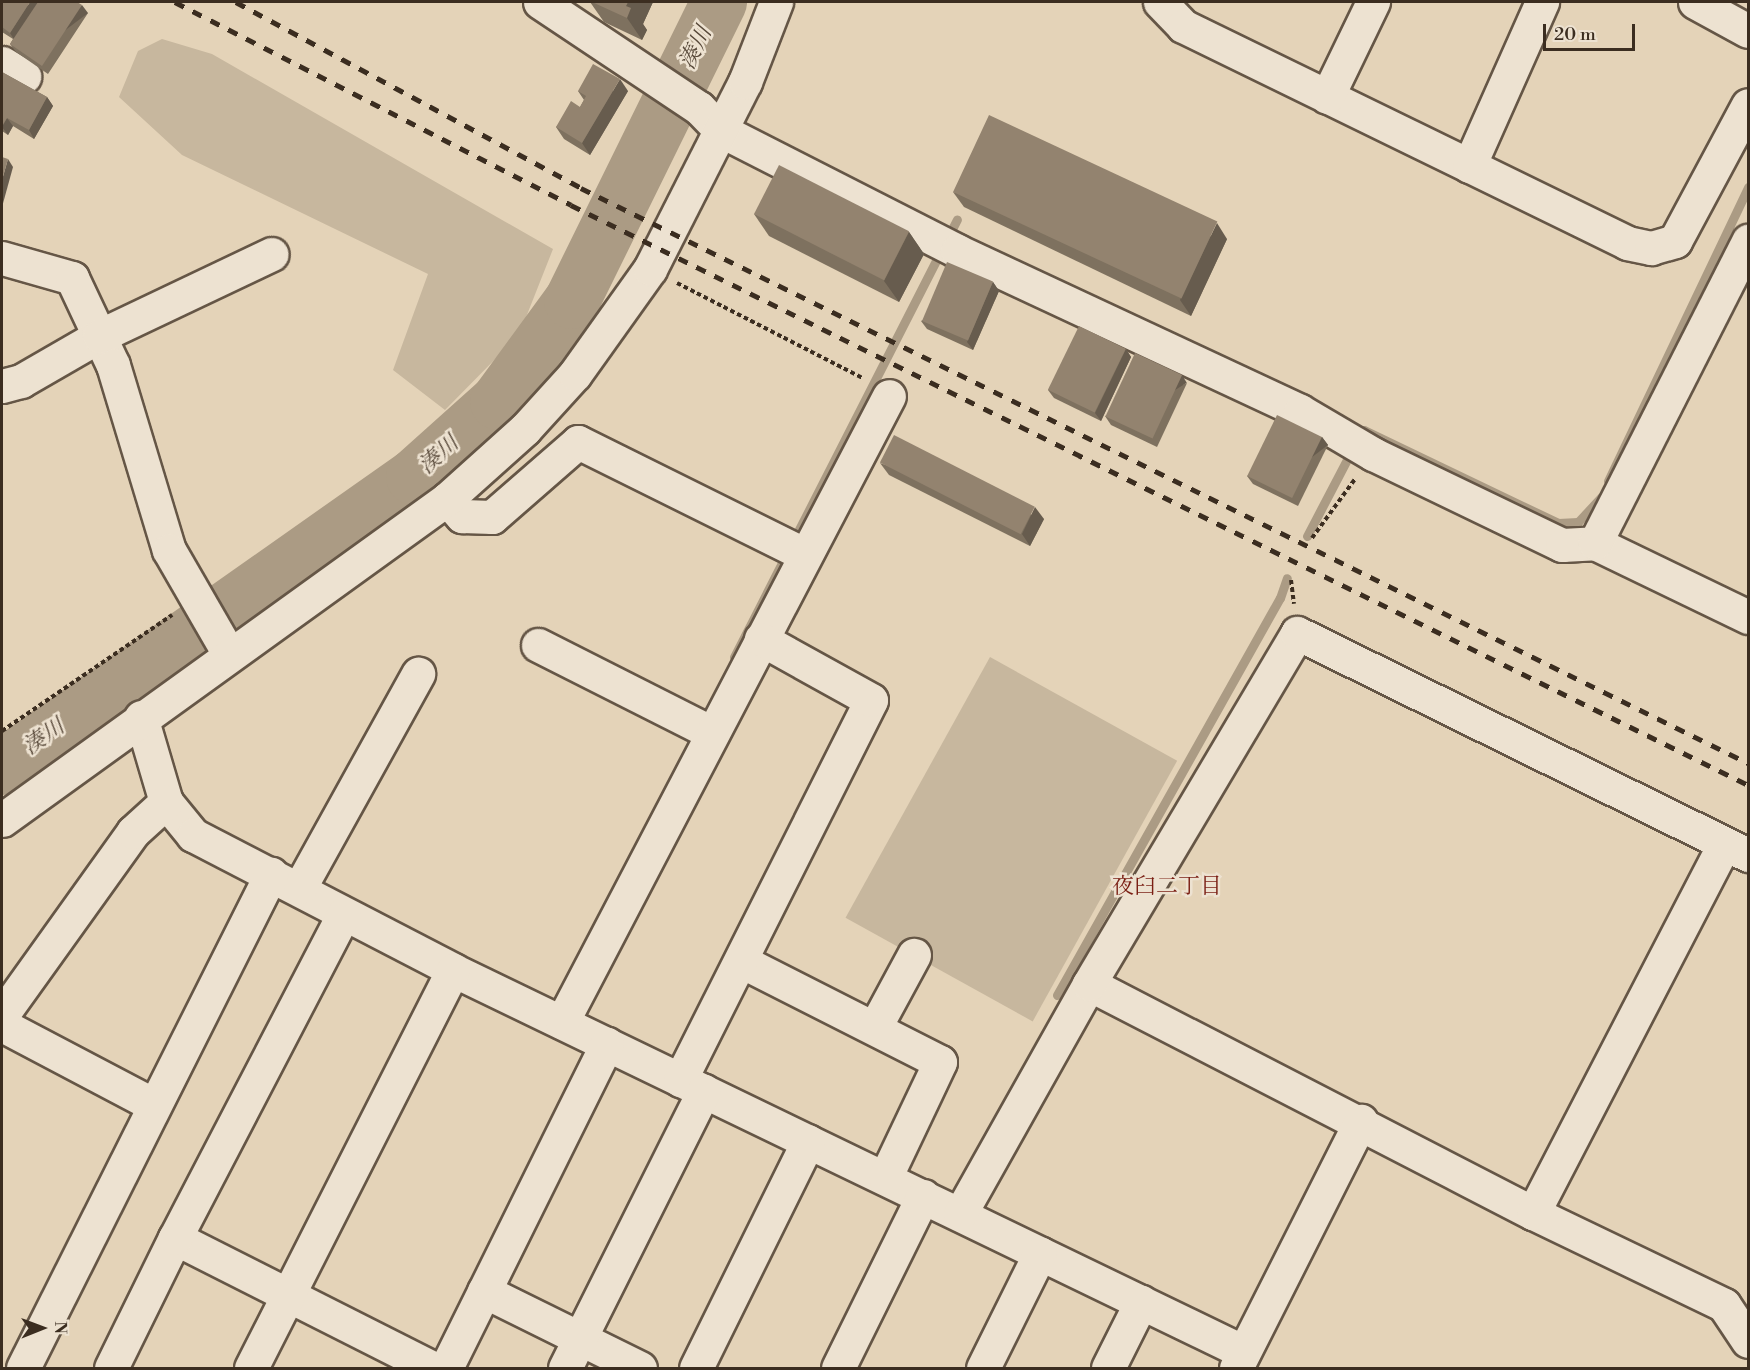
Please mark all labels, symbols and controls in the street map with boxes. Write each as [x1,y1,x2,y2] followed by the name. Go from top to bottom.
[1546,12,1638,50] scale bar
[674,22,718,74] water label: 湊川
[1554,23,1596,46] text: 20 m
[414,430,464,480] water label: 湊川
[18,714,70,760] water label: 湊川
[1112,874,1222,900] district label: 夜臼二丁目
[12,1298,72,1358] north arrow
[50,1321,70,1334] text: N

